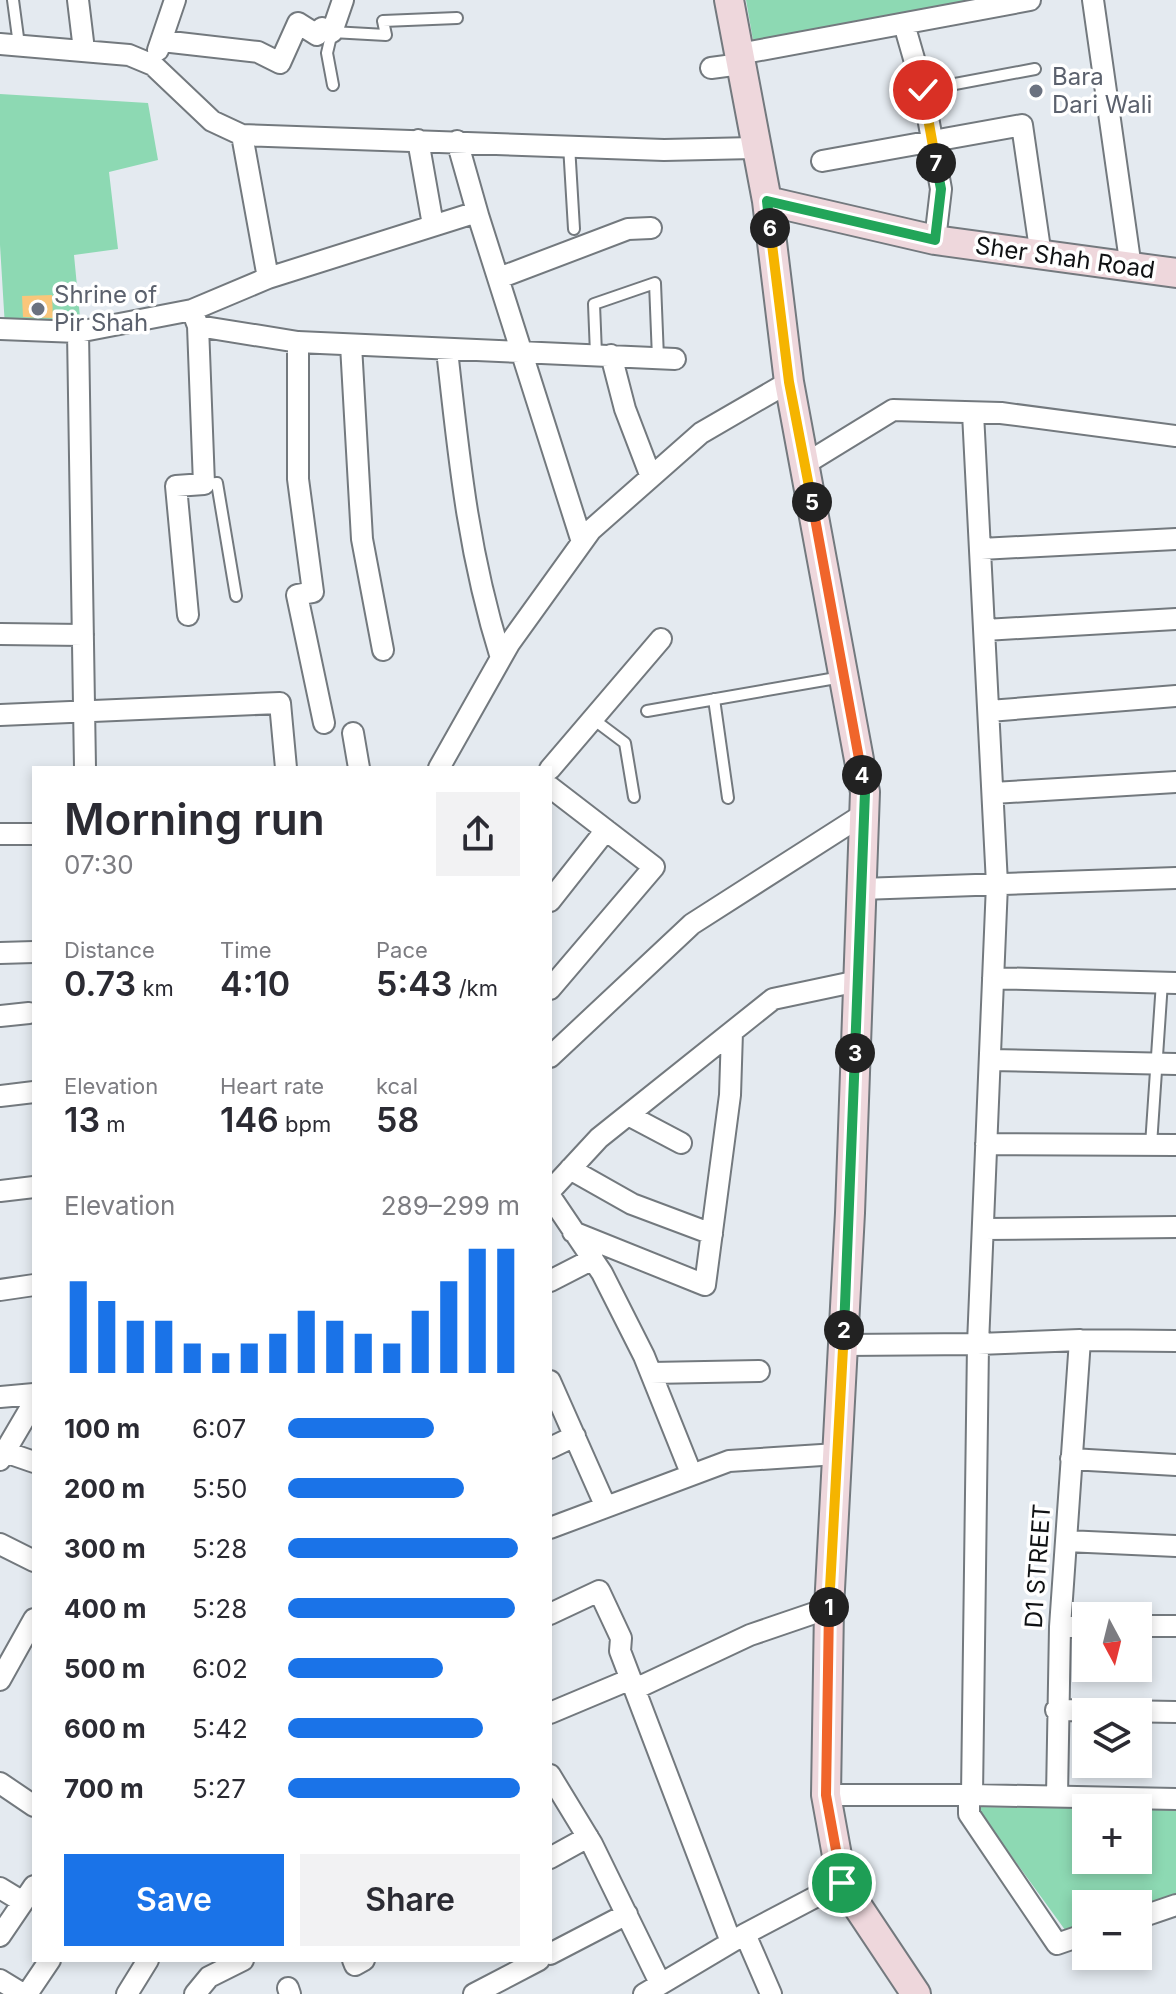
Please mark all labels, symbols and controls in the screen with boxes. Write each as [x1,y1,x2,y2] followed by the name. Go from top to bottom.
[889,56,957,124] pin
[1052,62,1152,119] place label: Bara Dari Wali
[901,68,945,112] icon: check
[1027,82,1045,100] marker: Bara Dari Wali
[916,143,956,183] pin: 7
[930,150,942,176] text: 7
[750,208,790,248] pin: 6
[763,215,777,241] text: 6
[973,231,1157,284] street label: Sher Shah Road
[54,280,157,337] place label: Shrine of Pir Shah
[29,300,47,318] marker: Shrine of Pir Shah
[792,482,832,522] pin: 5
[805,489,819,515] text: 5
[842,755,882,795] pin: 4
[855,762,869,788] text: 4
[64,792,325,846] text: Morning run
[436,792,520,876] button: share
[64,849,134,880] text: 07:30
[64,937,155,963] text: Distance
[220,937,272,963] text: Time
[376,937,428,963] text: Pace
[64,963,136,1004] text: 0.73
[220,963,290,1004] text: 4:10
[376,963,453,1004] text: 5:43
[136,975,174,1001] text: km
[453,975,498,1001] text: /km
[835,1033,875,1073] pin: 3
[848,1040,862,1066] text: 3
[64,1073,158,1099] text: Elevation
[220,1073,324,1099] text: Heart rate
[376,1073,418,1099] text: kcal
[64,1099,100,1140] text: 13
[220,1099,279,1140] text: 146
[376,1099,419,1140] text: 58
[100,1111,125,1137] text: m
[279,1111,331,1137] text: bpm
[64,1190,175,1221] text: Elevation
[381,1190,520,1221] text: 289–299 m
[824,1310,864,1350] pin: 2
[837,1317,851,1343] text: 2
[64,1413,140,1444] text: 100 m
[192,1413,246,1444] text: 6:07
[64,1473,145,1504] text: 200 m
[192,1473,248,1504] text: 5:50
[1019,1503,1056,1629] street label: D1 STREET
[64,1533,146,1564] text: 300 m
[192,1533,247,1564] text: 5:28
[809,1587,849,1627] pin: 1
[64,1593,147,1624] text: 400 m
[192,1593,247,1624] text: 5:28
[824,1594,834,1620] text: 1
[1072,1602,1152,1682] north arrow
[1072,1602,1152,1970] map controls
[64,1653,146,1684] text: 500 m
[192,1653,248,1684] text: 6:02
[1072,1698,1152,1778] button: layers
[64,1713,146,1744] text: 600 m
[192,1713,248,1744] text: 5:42
[64,1773,144,1804] text: 700 m
[192,1773,246,1804] text: 5:27
[1072,1794,1152,1874] button: +
[808,1849,876,1917] pin
[64,1854,284,1946] button: Save
[300,1854,520,1946] button: Share
[820,1861,864,1905] icon: arrive
[1072,1890,1152,1970] button: −

